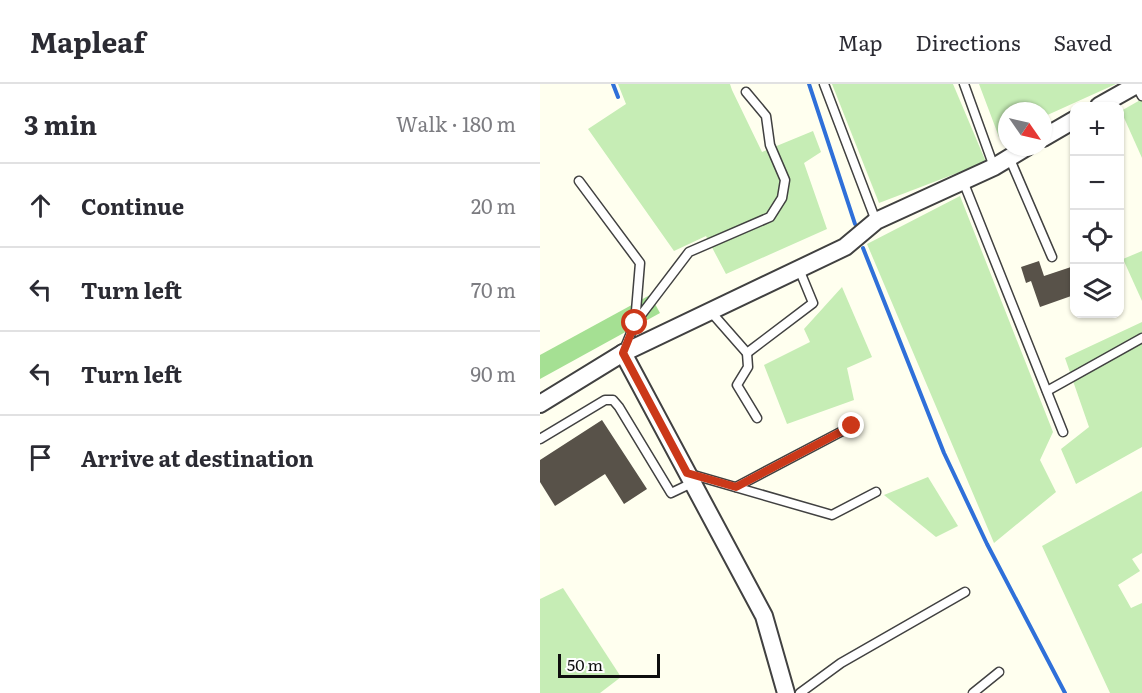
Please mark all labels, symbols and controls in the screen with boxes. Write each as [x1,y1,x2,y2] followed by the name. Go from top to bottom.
[30,20,145,62] text: Mapleaf
[838,26,883,57] text: Map
[916,26,1021,57] text: Directions
[1054,26,1112,57] text: Saved
[998,102,1052,156] north arrow
[1070,102,1124,318] map controls
[1070,102,1124,156] button: +
[24,104,97,143] text: 3 min
[396,108,516,138] text: Walk · 180 m
[1070,156,1124,210] button: −
[24,189,57,222] icon: ahead
[81,189,184,222] text: Continue
[471,190,516,220] text: 20 m
[1070,210,1124,264] button: locate
[1070,264,1124,318] button: layers
[24,273,57,306] icon: left
[81,273,182,306] text: Turn left
[471,274,516,304] text: 70 m
[621,309,647,335] route start
[24,357,57,390] icon: left
[81,357,182,390] text: Turn left
[471,358,516,388] text: 90 m
[838,412,864,438] route end
[24,441,57,474] icon: arrive
[81,441,314,474] text: Arrive at destination
[558,651,660,678] scale bar
[567,652,603,676] text: 50 m

